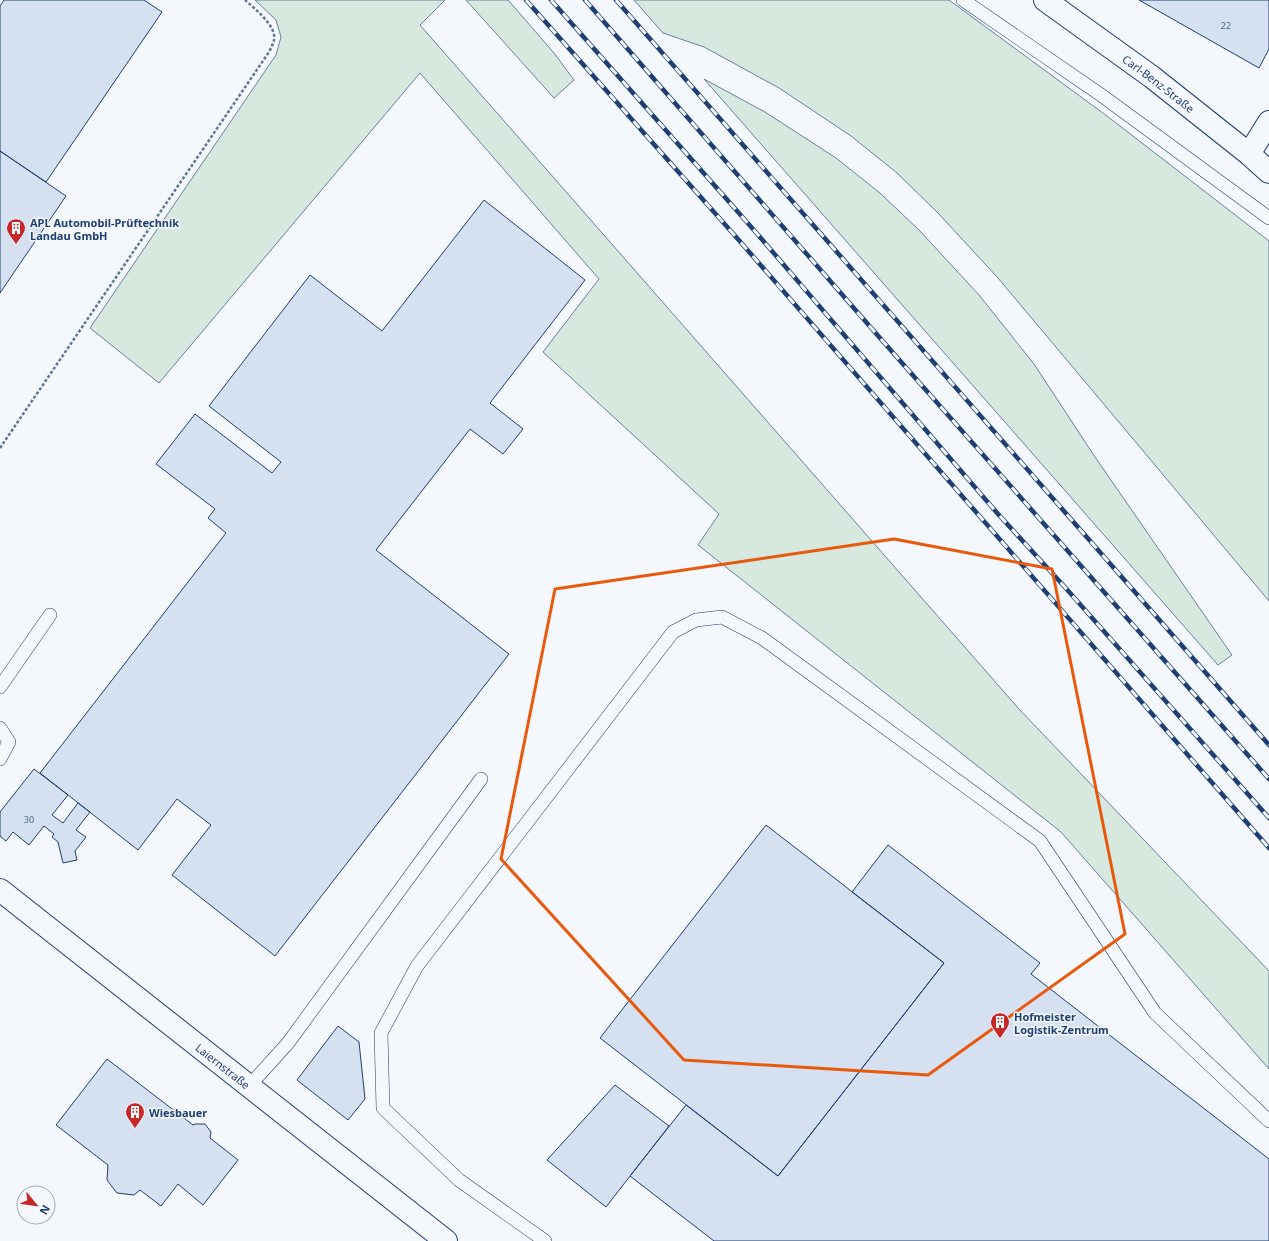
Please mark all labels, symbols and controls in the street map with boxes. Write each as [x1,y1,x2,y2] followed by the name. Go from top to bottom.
[1221,19,1231,32] house number: 22
[1120,51,1198,116] street label: Carl-Benz-Straße
[30,215,179,243] place label: APL Automobil-Prüftechnik Landau GmbH
[5,217,27,245] building icon: APL Automobil-Prüftechnik Landau GmbH
[24,813,34,826] house number: 30
[1014,1009,1109,1037] place label: Hofmeister Logistik-Zentrum
[989,1011,1011,1039] building icon: Hofmeister Logistik-Zentrum
[193,1040,253,1092] street label: Laiernstraße
[124,1101,146,1129] building icon: Wiesbauer
[149,1105,207,1120] place label: Wiesbauer
[16,1185,56,1225] north arrow
[36,1203,54,1218] text: N

